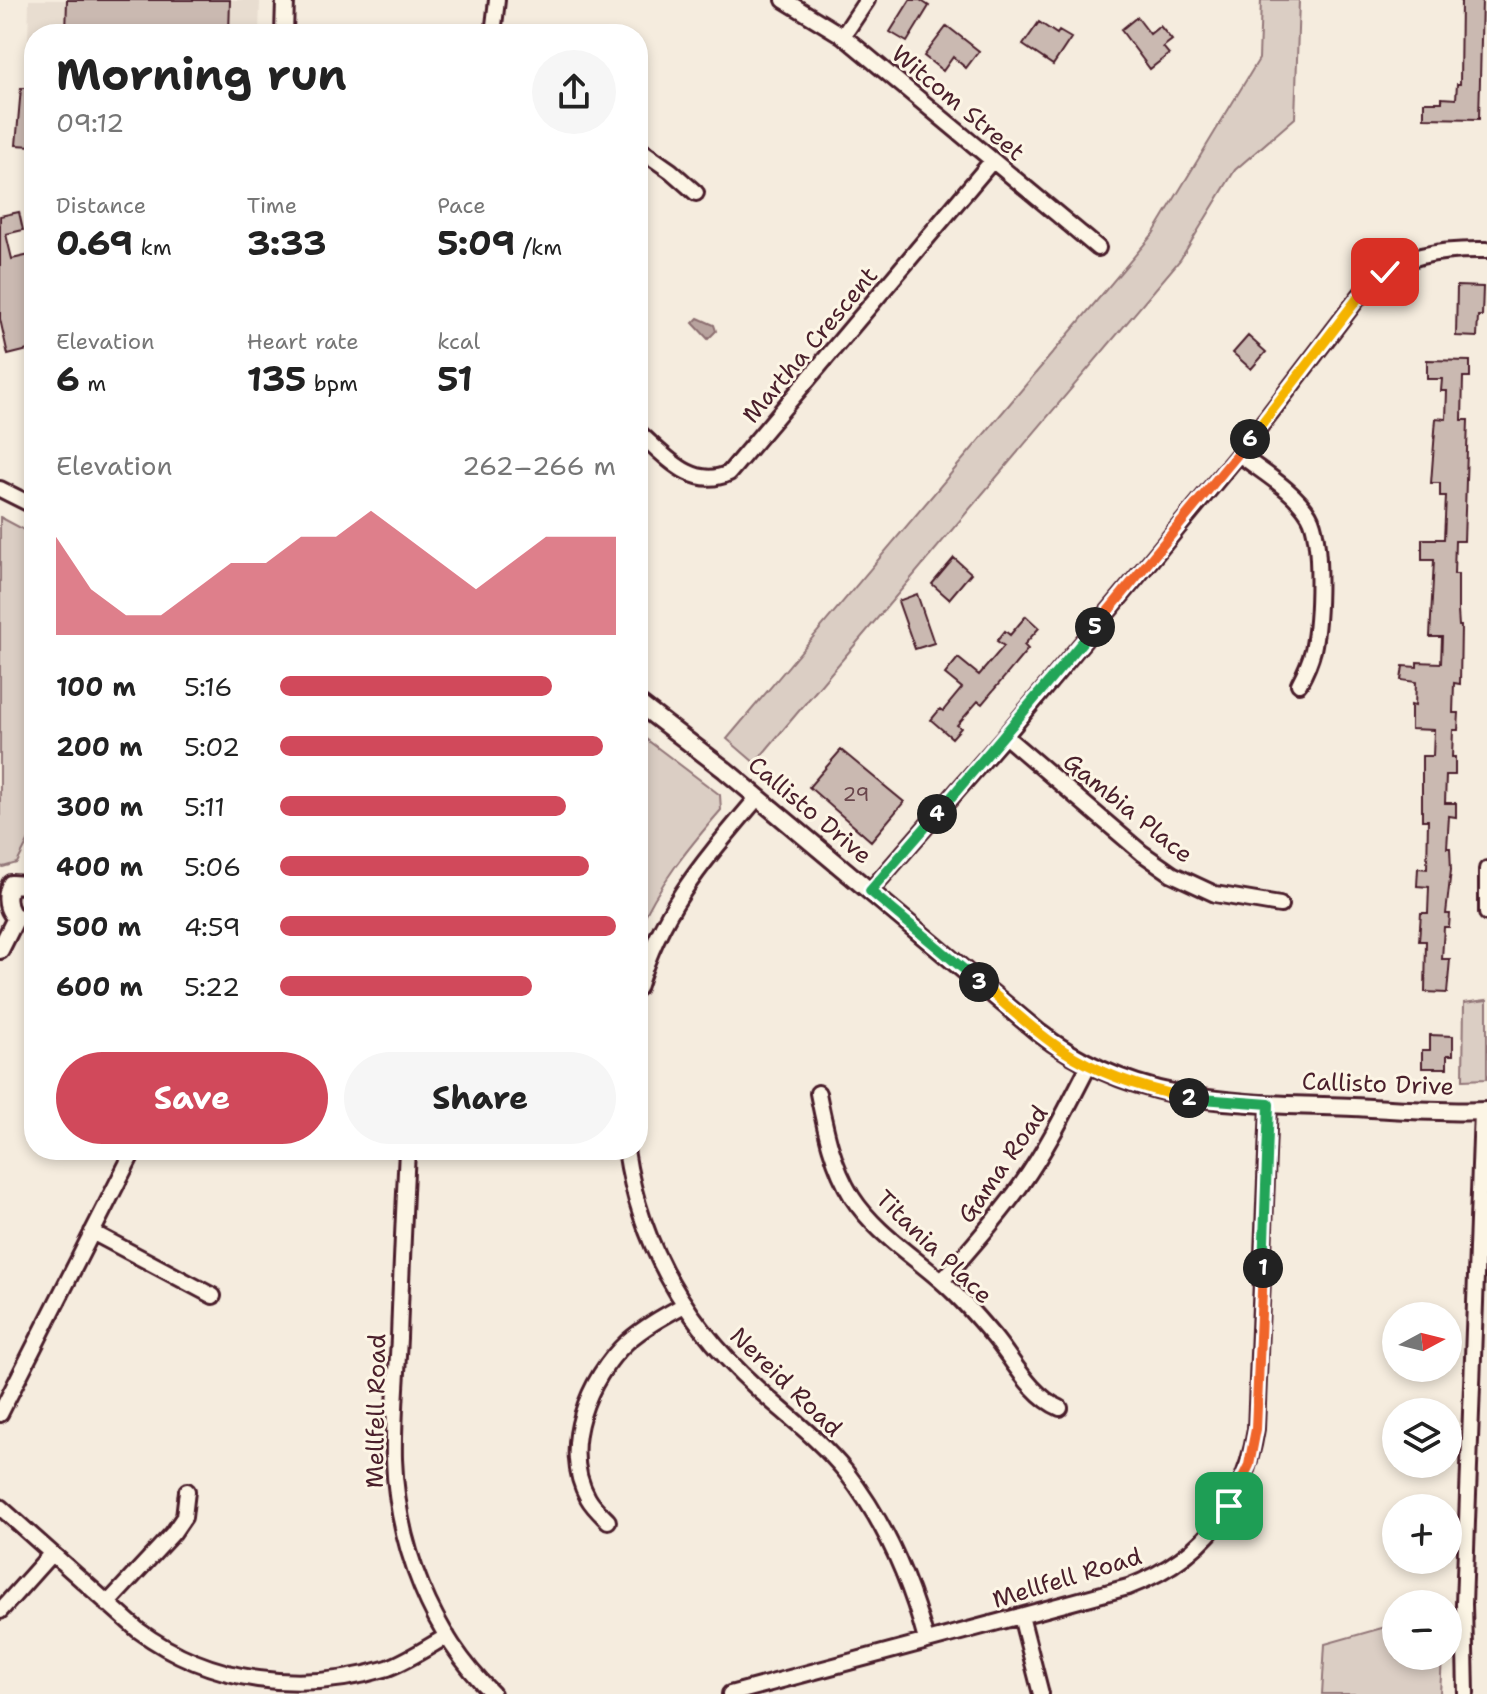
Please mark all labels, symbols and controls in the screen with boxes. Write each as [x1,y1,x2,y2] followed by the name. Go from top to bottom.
[885,38,1031,168] street label: Witcom Street
[56,45,347,104] text: Morning run
[532,50,616,134] button: share
[56,105,124,140] text: 09:12
[56,191,146,220] text: Distance
[247,191,297,220] text: Time
[437,191,486,220] text: Pace
[56,220,133,266] text: 0.69
[247,220,327,266] text: 3:33
[437,220,515,266] text: 5:09
[133,233,172,262] text: km
[515,233,562,262] text: /km
[1351,238,1419,306] pin
[1363,250,1407,294] icon: check
[735,260,885,430] street label: Martha Crescent
[56,327,154,356] text: Elevation
[247,327,359,356] text: Heart rate
[437,327,480,356] text: kcal
[56,356,80,402] text: 6
[247,356,306,402] text: 135
[437,356,473,402] text: 51
[80,369,106,398] text: m
[306,369,358,398] text: bpm
[1230,419,1270,459] pin: 6
[1242,424,1258,453] text: 6
[56,448,172,483] text: Elevation
[462,448,616,483] text: 262–266 m
[1075,607,1115,647] pin: 5
[1088,612,1102,641] text: 5
[56,669,136,704] text: 100 m
[184,669,232,704] text: 5:16
[56,729,143,764] text: 200 m
[184,729,240,764] text: 5:02
[1056,746,1200,870] street label: Gambia Place
[741,749,879,871] street label: Callisto Drive
[843,781,869,807] house number: 29
[56,789,143,824] text: 300 m
[184,789,225,824] text: 5:11
[917,794,957,834] pin: 4
[929,799,945,828] text: 4
[56,849,143,884] text: 400 m
[184,849,241,884] text: 5:06
[56,909,141,944] text: 500 m
[184,909,241,944] text: 4:59
[959,962,999,1002] pin: 3
[971,967,987,996] text: 3
[56,969,143,1004] text: 600 m
[184,969,240,1004] text: 5:22
[56,1052,328,1144] button: Save
[344,1052,616,1144] button: Share
[1301,1065,1455,1103] street label: Callisto Drive
[1169,1078,1209,1118] pin: 2
[1181,1083,1197,1112] text: 2
[951,1099,1055,1229] street label: Gama Road
[869,1183,999,1311] street label: Titania Place
[1243,1248,1283,1288] pin: 1
[1258,1253,1268,1282] text: 1
[1382,1302,1462,1382] north arrow
[1382,1302,1462,1670] map controls
[723,1320,849,1444] street label: Nereid Road
[359,1333,393,1489] street label: Mellfell Road
[1382,1398,1462,1478] button: layers
[1195,1472,1263,1540] pin
[1207,1484,1251,1528] icon: arrive
[1382,1494,1462,1574] button: +
[988,1540,1146,1616] street label: Mellfell Road
[1382,1590,1462,1670] button: −

